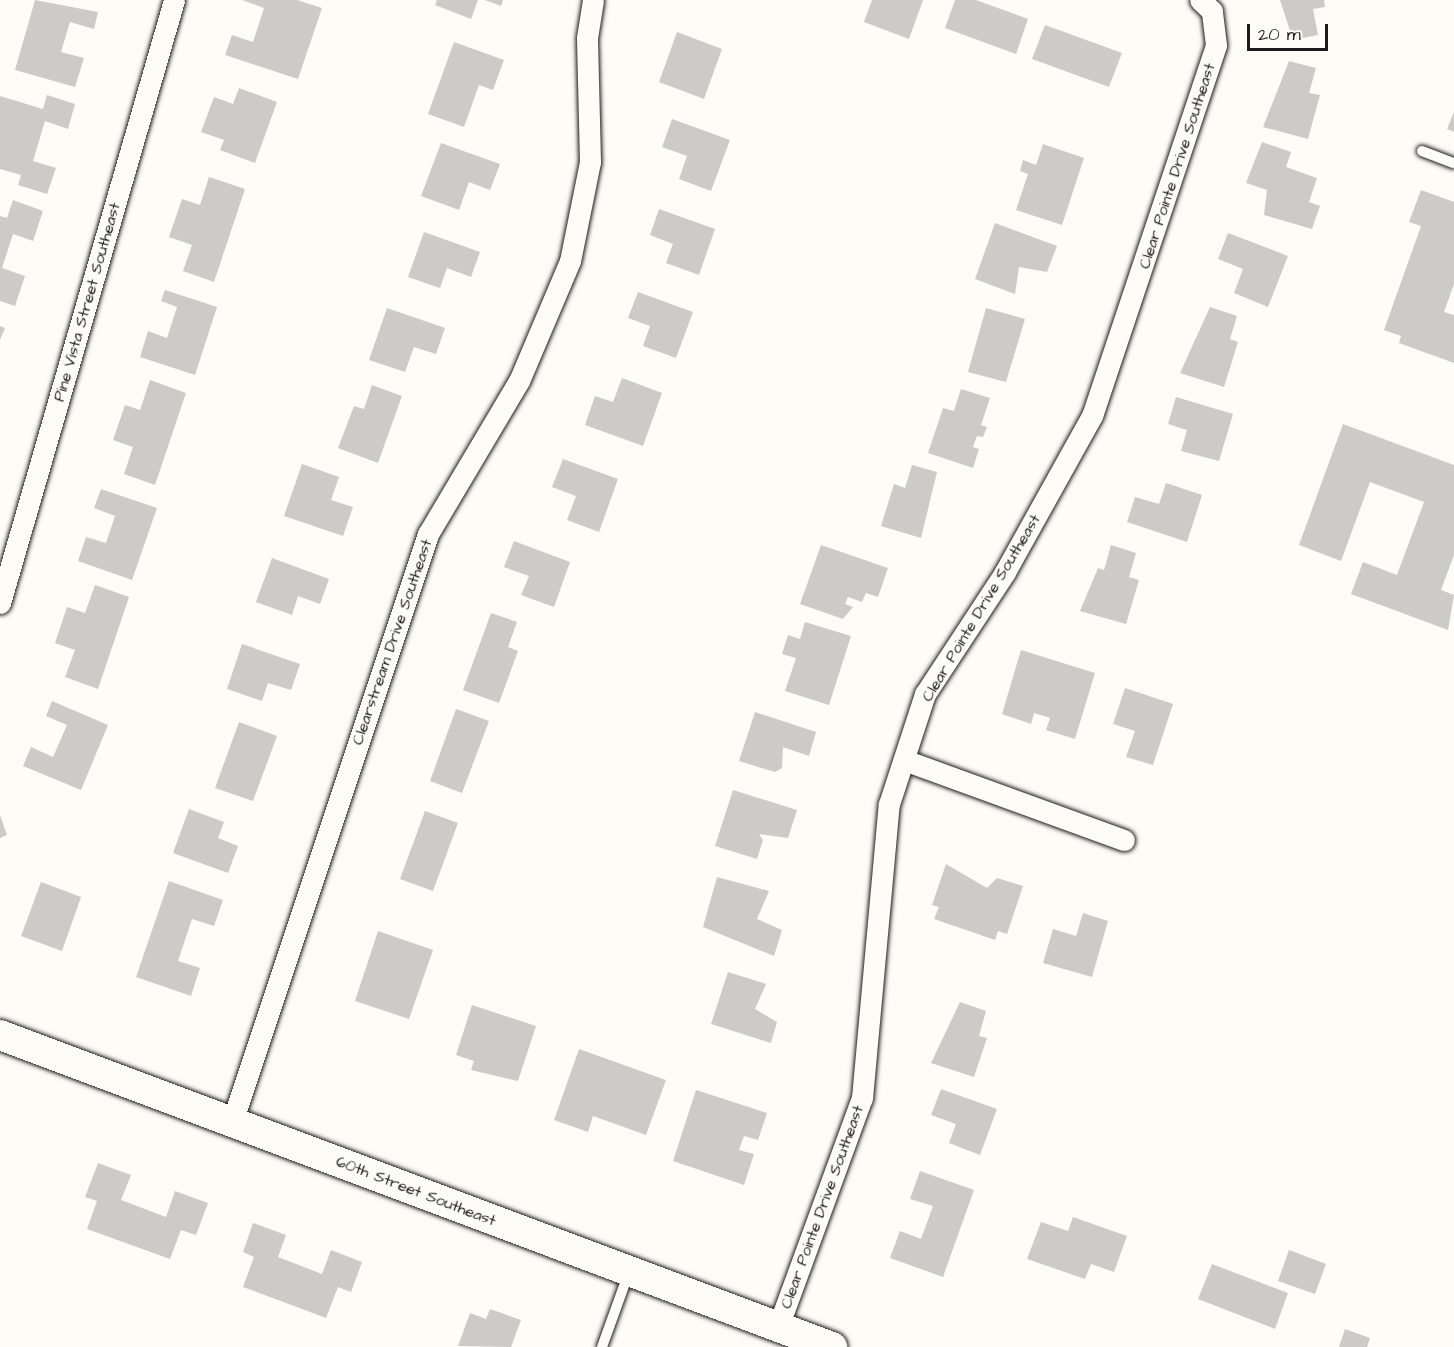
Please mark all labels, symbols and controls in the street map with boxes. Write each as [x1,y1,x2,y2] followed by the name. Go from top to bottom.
[1250,12,1331,50] scale bar
[1258,22,1301,47] text: 20 m
[1135,61,1219,271] street label: Clear Pointe Drive Southeast
[49,200,125,404] street label: Pine Vista Street Southeast
[917,511,1045,705] street label: Clear Pointe Drive Southeast
[348,537,436,747] street label: Clearstream Drive Southeast
[776,1103,868,1311] street label: Clear Pointe Drive Southeast
[333,1152,499,1230] street label: 60th Street Southeast

